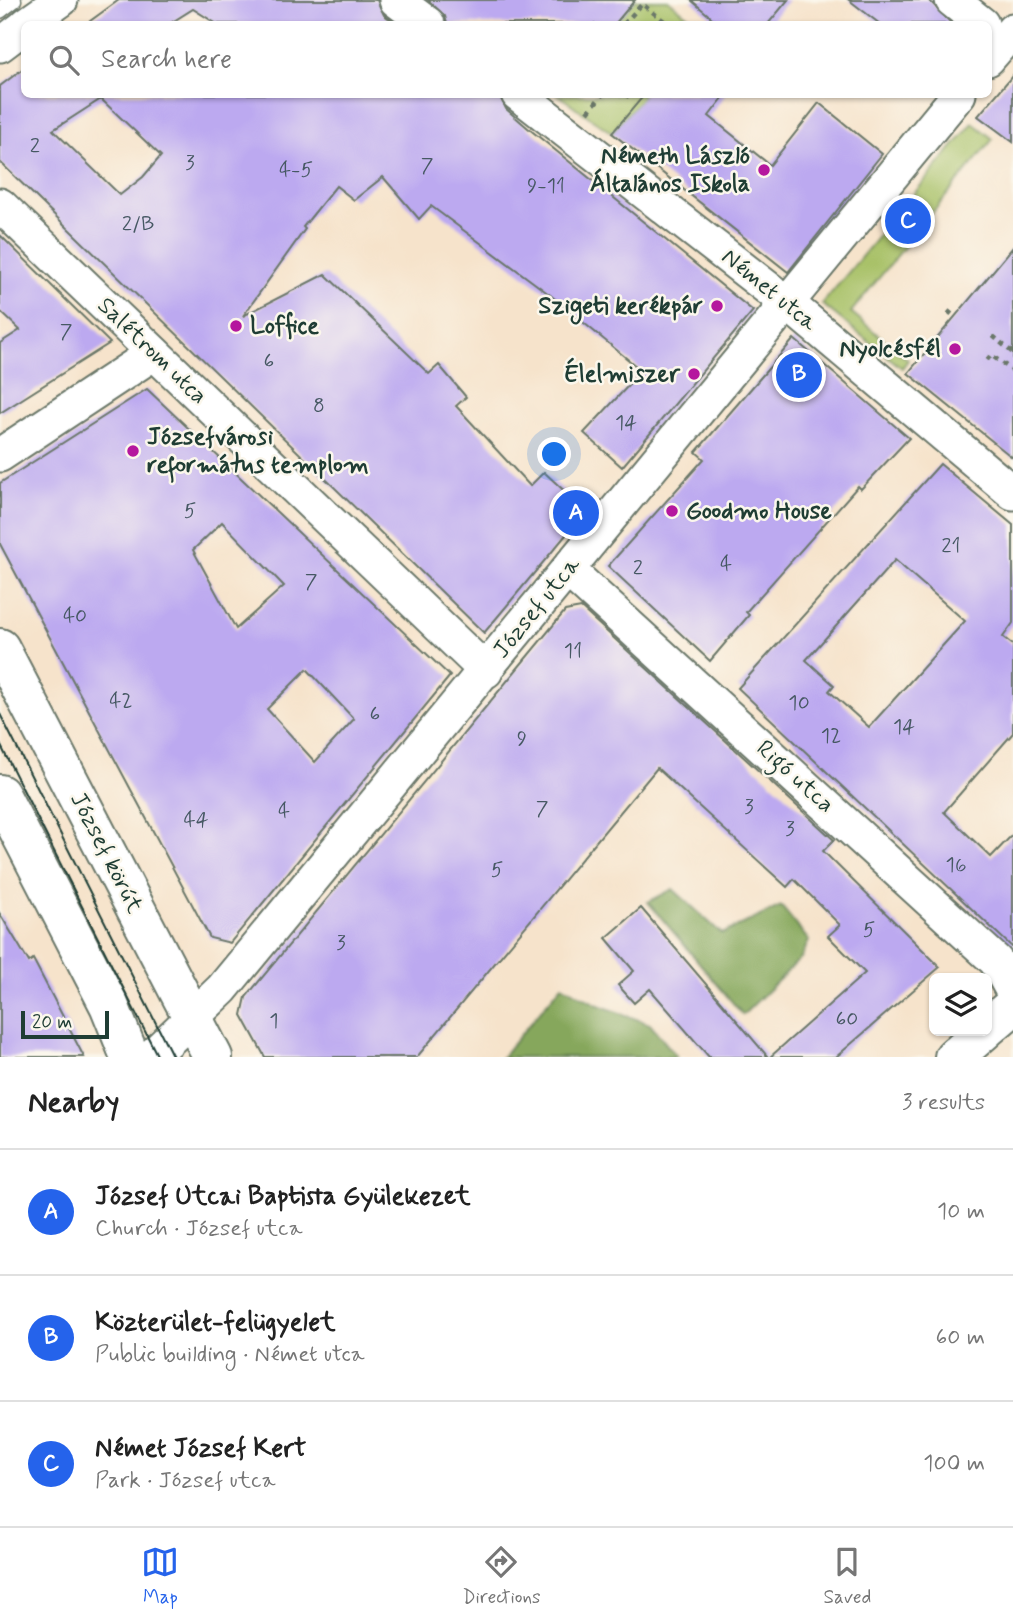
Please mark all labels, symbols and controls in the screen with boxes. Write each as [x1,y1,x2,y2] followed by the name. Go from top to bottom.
[21,21,992,98] search box
[45,41,83,79] icon: search
[101,43,232,77] text: Search here
[30,132,40,160] house number: 2
[590,141,750,200] place label: Németh László Általános Iskola
[185,149,195,177] house number: 3
[421,152,434,180] house number: 7
[279,156,313,184] house number: 4-5
[756,162,772,178] marker: Németh László Általános Iskola
[527,172,565,200] house number: 9-11
[885,195,931,247] pin: C
[122,210,154,238] house number: 2/B
[715,242,824,339] street label: Német utca
[90,291,214,411] street label: Salétrom utca
[538,291,703,325] place label: Szigeti kerékpár
[709,298,725,314] marker: Szigeti kerékpár
[250,311,319,342] place label: Loffice
[60,318,73,346] house number: 7
[228,318,244,334] marker: Loffice
[840,334,941,365] place label: Nyolcésfél
[947,341,963,357] marker: Nyolcésfél
[264,347,274,375] house number: 6
[776,349,822,401] pin: B
[564,357,681,390] place label: Élelmiszer
[686,366,702,382] marker: Élelmiszer
[313,392,325,420] house number: 8
[615,409,637,437] house number: 14
[147,422,369,483] place label: Józsefvárosi református templom
[537,437,571,471] your location
[125,443,141,459] marker: Józsefvárosi református templom
[553,487,599,539] pin: A
[686,496,832,527] place label: Goodmo House
[184,497,196,525] house number: 5
[664,503,680,519] marker: Goodmo House
[941,532,961,560] house number: 21
[487,550,588,665] street label: József utca
[720,550,732,578] house number: 4
[633,554,643,582] house number: 2
[305,568,318,596] house number: 7
[63,602,87,630] house number: 40
[564,637,582,665] house number: 11
[109,687,133,715] house number: 42
[788,689,810,717] house number: 10
[370,700,380,728] house number: 6
[893,713,915,741] house number: 14
[821,722,841,750] house number: 12
[517,725,527,753] house number: 9
[747,734,841,823] street label: Rigó utca
[62,787,150,919] street label: József körút
[744,793,754,821] house number: 3
[536,795,549,823] house number: 7
[278,797,290,825] house number: 4
[184,806,209,834] house number: 44
[785,815,795,843] house number: 3
[946,851,967,879] house number: 16
[491,856,503,884] house number: 5
[863,916,875,944] house number: 5
[336,929,346,957] house number: 3
[929,973,992,1036] map controls
[929,973,992,1036] button: layers
[836,1005,858,1033] house number: 60
[269,1007,279,1035] house number: 1
[21,1008,108,1040] scale bar
[32,1010,72,1035] text: 20 m
[28,1083,119,1122] text: Nearby
[902,1088,985,1118] text: 3 results
[95,1180,471,1214] text: József Utcai Baptista Gyülekezet
[43,1197,59,1227] text: A
[937,1197,985,1227] text: 10 m
[95,1214,302,1244] text: Church · József utca
[95,1306,336,1340] text: Közterület-felügyelet
[44,1323,58,1353] text: B
[936,1323,985,1353] text: 60 m
[95,1340,364,1370] text: Public building · Német utca
[95,1432,306,1466] text: Német József Kert
[43,1449,59,1479] text: C
[923,1449,985,1479] text: 100 m
[95,1466,275,1496] text: Park · József utca
[141,1543,179,1610] tab: Map
[462,1543,541,1610] tab: Directions
[823,1543,871,1610] tab: Saved

